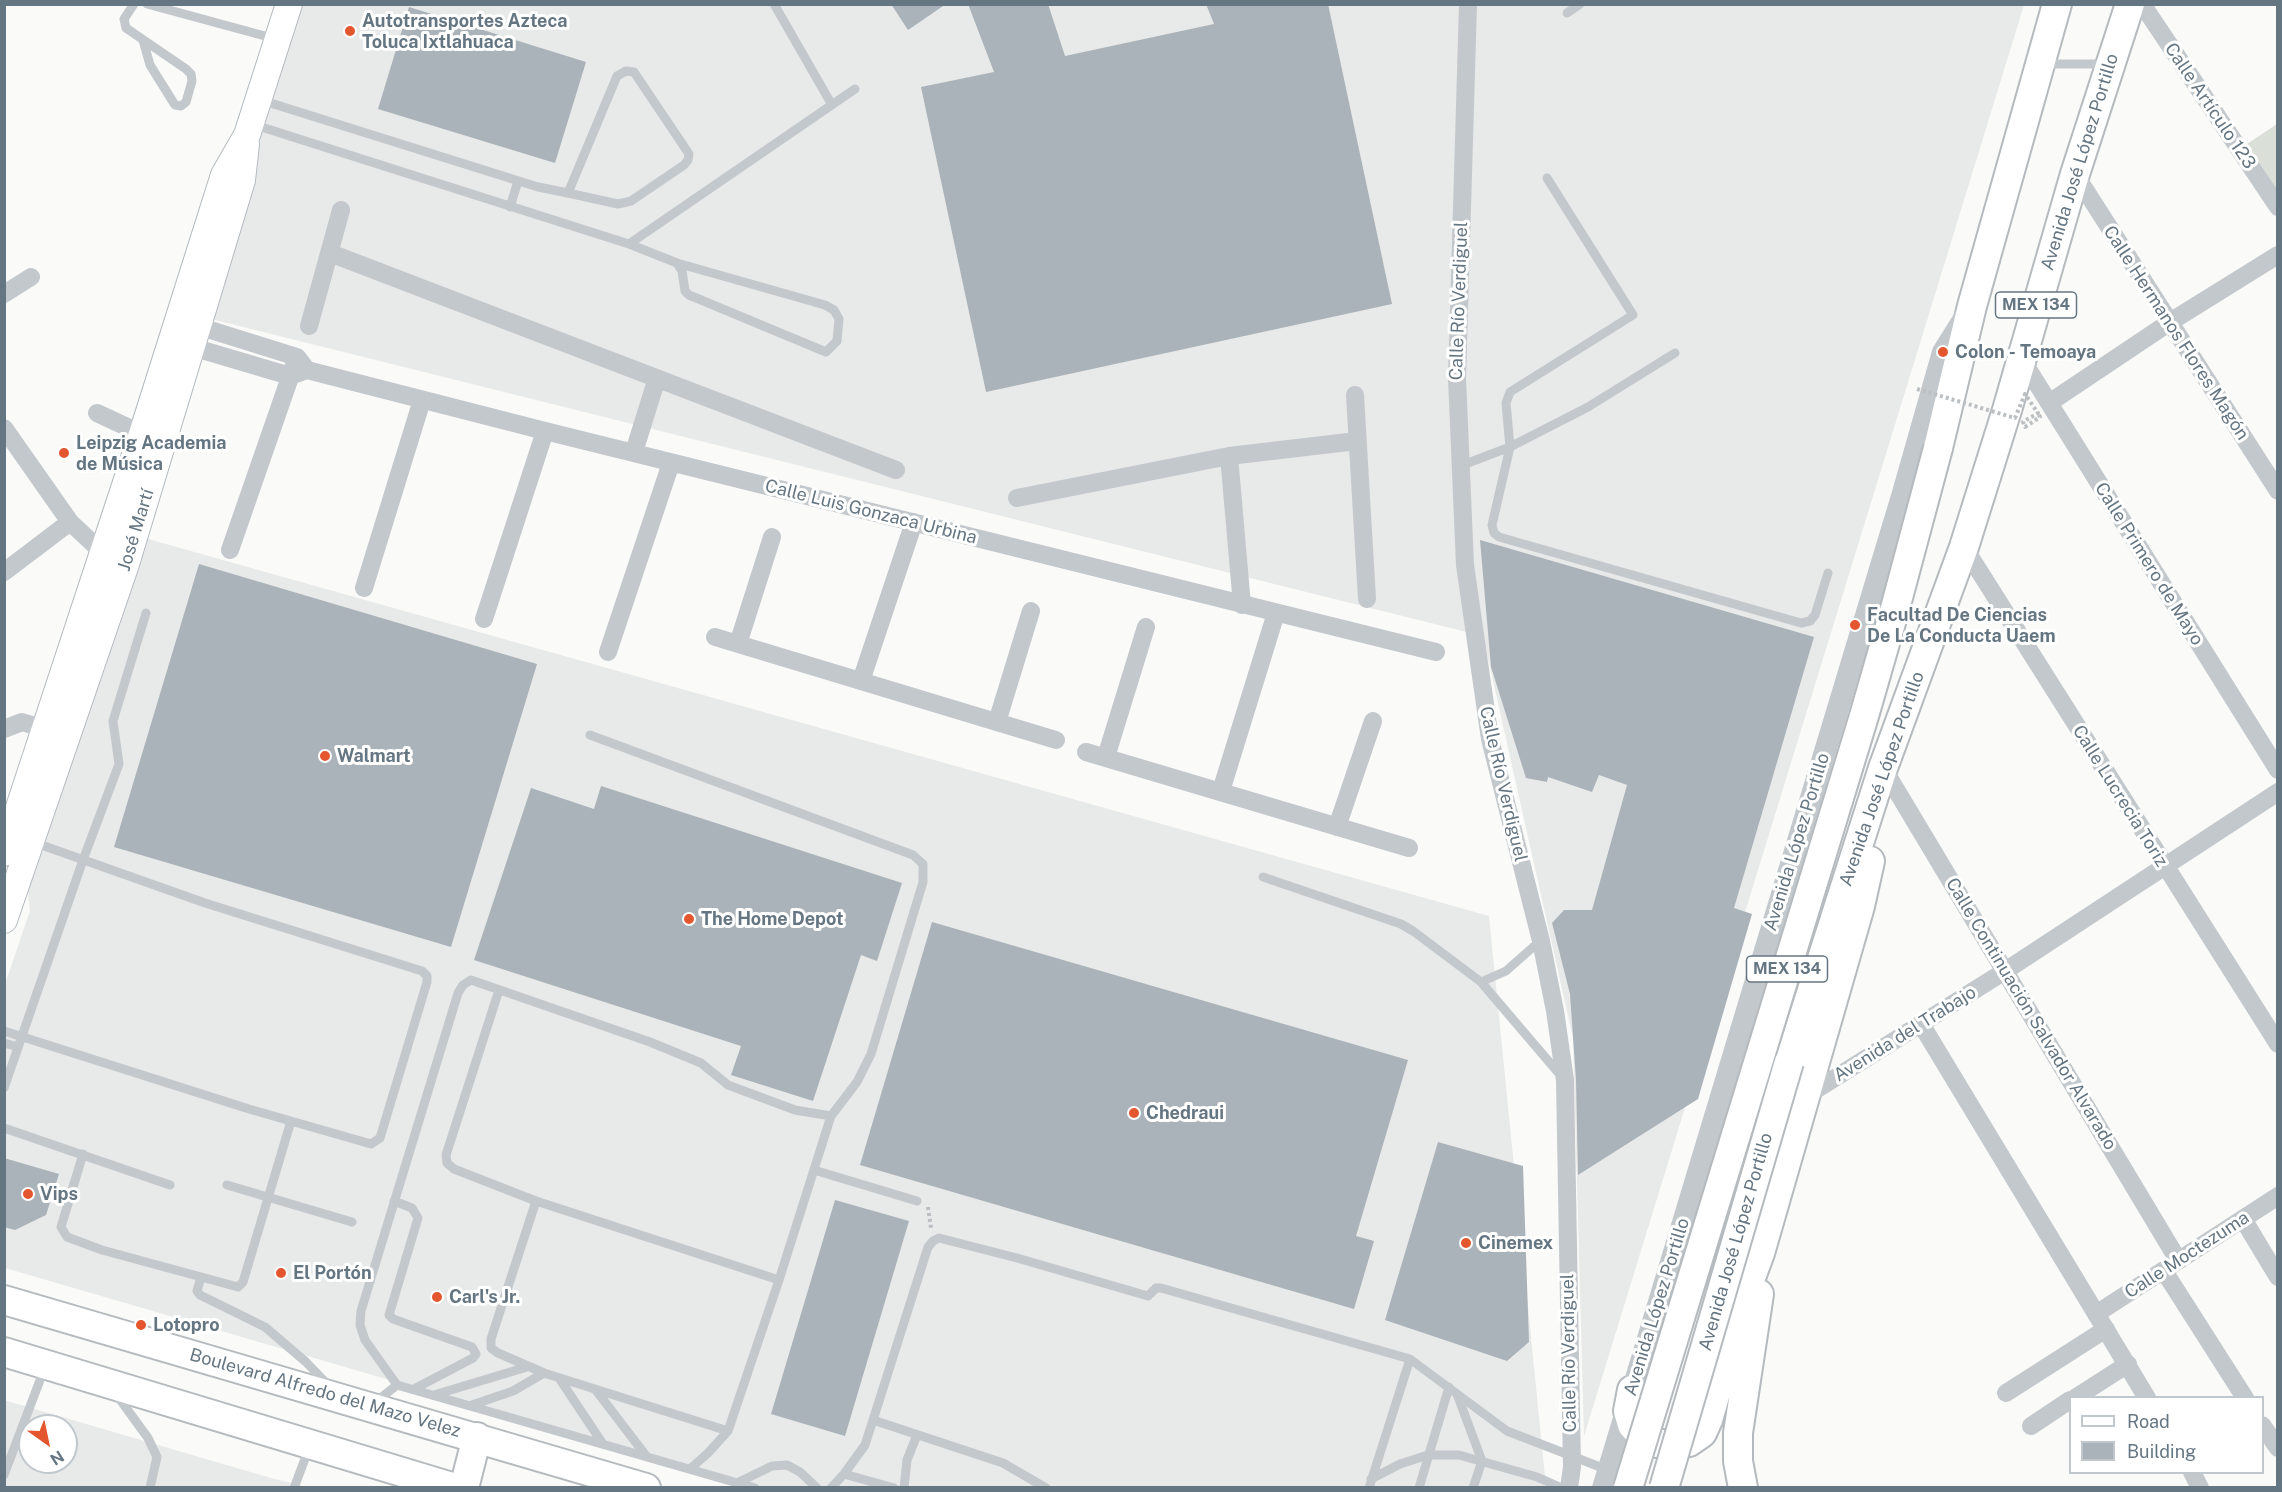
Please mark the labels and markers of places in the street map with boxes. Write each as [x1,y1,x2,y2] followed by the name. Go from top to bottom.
[362,10,567,52] place label: Autotransportes Azteca Toluca Ixtlahuaca
[343,24,357,38] marker: Autotransportes Azteca Toluca Ixtlahuaca
[1955,341,2096,363] place label: Colon - Temoaya
[1936,345,1950,359] marker: Colon - Temoaya
[76,432,226,474] place label: Leipzig Academia de Música
[57,446,71,460] marker: Leipzig Academia de Música
[1867,604,2056,646] place label: Facultad De Ciencias De La Conducta Uaem
[1848,618,1862,632] marker: Facultad De Ciencias De La Conducta Uaem
[337,745,411,767] place label: Walmart
[318,749,332,763] marker: Walmart
[701,908,844,930] place label: The Home Depot
[682,912,696,926] marker: The Home Depot
[1146,1102,1224,1124] place label: Chedraui
[1127,1106,1141,1120] marker: Chedraui
[40,1183,78,1205] place label: Vips
[21,1187,35,1201] marker: Vips
[1478,1232,1553,1254] place label: Cinemex
[1459,1236,1473,1250] marker: Cinemex
[293,1262,372,1284] place label: El Portón
[274,1266,288,1280] marker: El Portón
[449,1286,520,1308] place label: Carl's Jr.
[430,1290,444,1304] marker: Carl's Jr.
[153,1314,220,1336] place label: Lotopro
[134,1318,148,1332] marker: Lotopro

